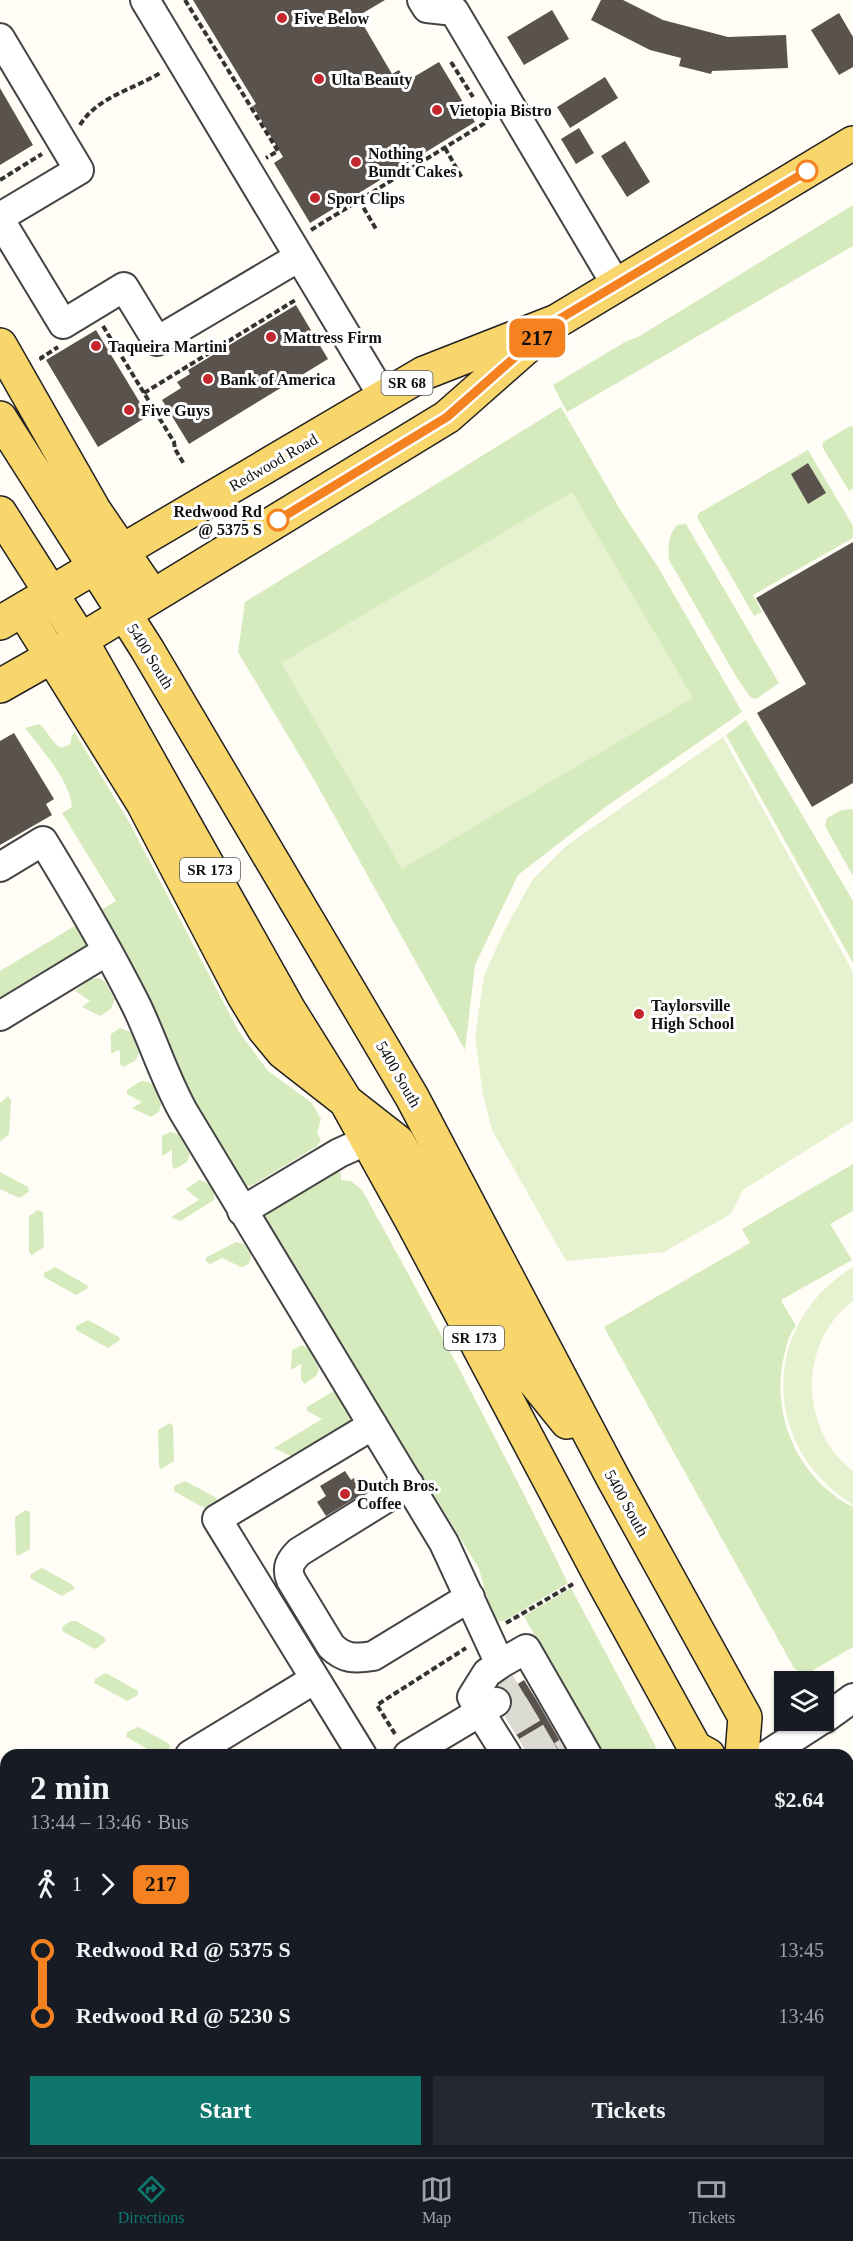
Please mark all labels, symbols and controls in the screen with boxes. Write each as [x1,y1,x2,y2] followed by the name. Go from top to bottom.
[294,10,370,27] place label: Five Below
[275,11,289,25] marker: Five Below
[331,71,412,89] place label: Ulta Beauty
[312,72,326,86] marker: Ulta Beauty
[449,102,552,120] place label: Vietopia Bistro
[430,103,444,117] marker: Vietopia Bistro
[368,145,456,180] place label: Nothing Bundt Cakes
[349,155,363,169] marker: Nothing Bundt Cakes
[796,160,818,182] unlabelled marker
[327,190,405,208] place label: Sport Clips
[308,191,322,205] marker: Sport Clips
[502,318,572,358] line badge: 217
[521,326,553,350] text: 217
[283,329,382,346] place label: Mattress Firm
[264,330,278,344] marker: Mattress Firm
[108,338,228,356] place label: Taqueira Martini
[89,339,103,353] marker: Taqueira Martini
[220,371,336,388] place label: Bank of America
[382,371,432,395] road number: SR 68
[201,372,215,386] marker: Bank of America
[141,402,210,420] place label: Five Guys
[122,403,136,417] marker: Five Guys
[226,430,320,495] street label: Redwood Road
[174,503,262,539] place label: Redwood Rd @ 5375 S
[267,509,289,531] marker: Redwood Rd @ 5375 S
[124,621,177,692] street label: 5400 South
[180,858,240,882] road number: SR 173
[651,997,735,1033] place label: Taylorsville High School
[632,1007,646,1021] marker: Taylorsville High School
[373,1038,424,1110] street label: 5400 South
[444,1326,504,1350] road number: SR 173
[601,1467,652,1539] street label: 5400 South
[357,1477,439,1512] place label: Dutch Bros. Coffee
[338,1487,352,1501] marker: Dutch Bros. Coffee
[774,1671,834,1731] map controls
[774,1671,834,1731] button: layers
[30,1770,110,1806] text: 2 min
[775,1787,824,1812] text: $2.64
[30,1811,189,1833] text: 13:44 – 13:46 · Bus
[30,1868,63,1901] icon: walk
[91,1868,124,1901] icon: forward
[145,1872,177,1896] text: 217
[72,1873,82,1895] text: 1
[76,1937,291,1962] text: Redwood Rd @ 5375 S
[778,1939,824,1961] text: 13:45
[76,2003,291,2028] text: Redwood Rd @ 5230 S
[778,2005,824,2027] text: 13:46
[30,2076,421,2145] button: Start
[433,2076,824,2145] button: Tickets
[118,2173,184,2227] tab: Directions
[420,2173,453,2227] tab: Map
[689,2173,735,2227] tab: Tickets

